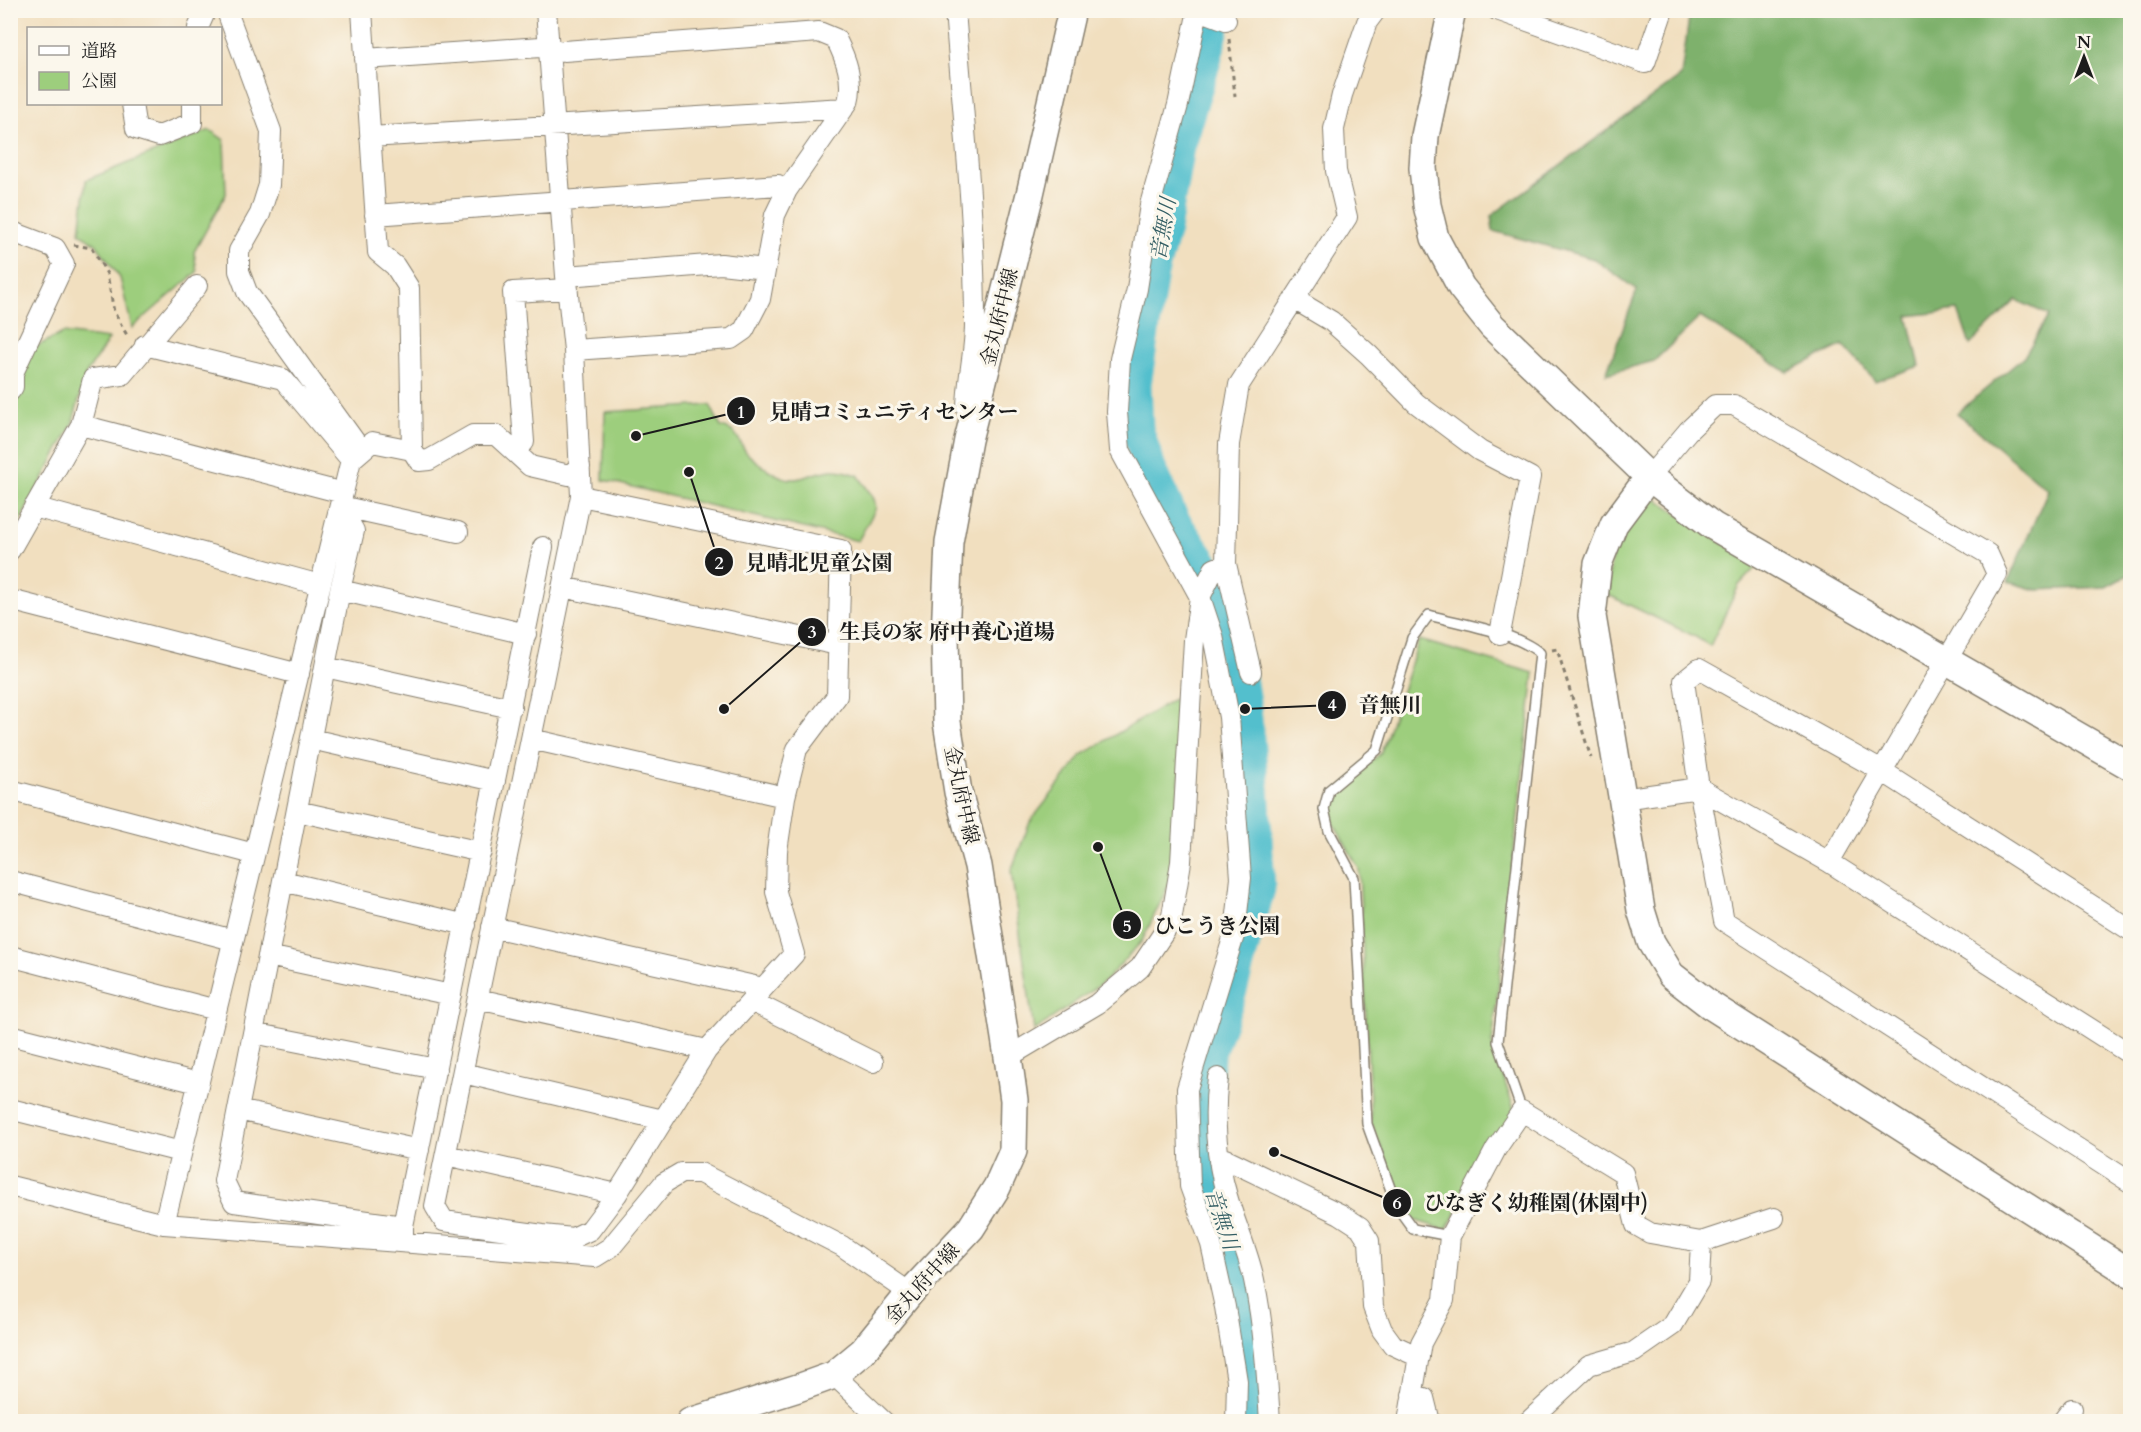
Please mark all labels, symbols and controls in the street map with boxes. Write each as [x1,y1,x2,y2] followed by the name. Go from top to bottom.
[27,27,222,105] legend
[2054,27,2114,87] north arrow
[2077,32,2091,54] text: N
[81,39,117,64] text: 道路
[81,69,117,94] text: 公園
[1144,194,1184,263] water label: 音無川
[974,265,1025,369] street label: 金丸府中線
[726,392,1032,431] callout: 見晴コミュニティセンター
[769,398,1019,427] text: 見晴コミュニティセンター
[736,400,746,425] text: 1
[704,543,905,582] callout: 見晴北児童公園
[746,549,893,578] text: 見晴北児童公園
[714,551,724,576] text: 2
[797,613,1066,652] callout: 生長の家 府中養心道場
[839,618,1055,647] text: 生長の家 府中養心道場
[807,620,817,645] text: 3
[1317,685,1434,724] callout: 音無川
[1359,691,1422,720] text: 音無川
[1327,693,1337,718] text: 4
[938,743,985,847] street label: 金丸府中線
[1112,906,1292,945] callout: ひこうき公園
[1154,912,1280,941] text: ひこうき公園
[1122,914,1132,939] text: 5
[1382,1183,1660,1222] callout: ひなぎく幼稚園(休園中)
[1198,1185,1246,1255] water label: 音無川
[1424,1189,1648,1218] text: ひなぎく幼稚園(休園中)
[1392,1191,1402,1216] text: 6
[879,1237,966,1330] street label: 金丸府中線

